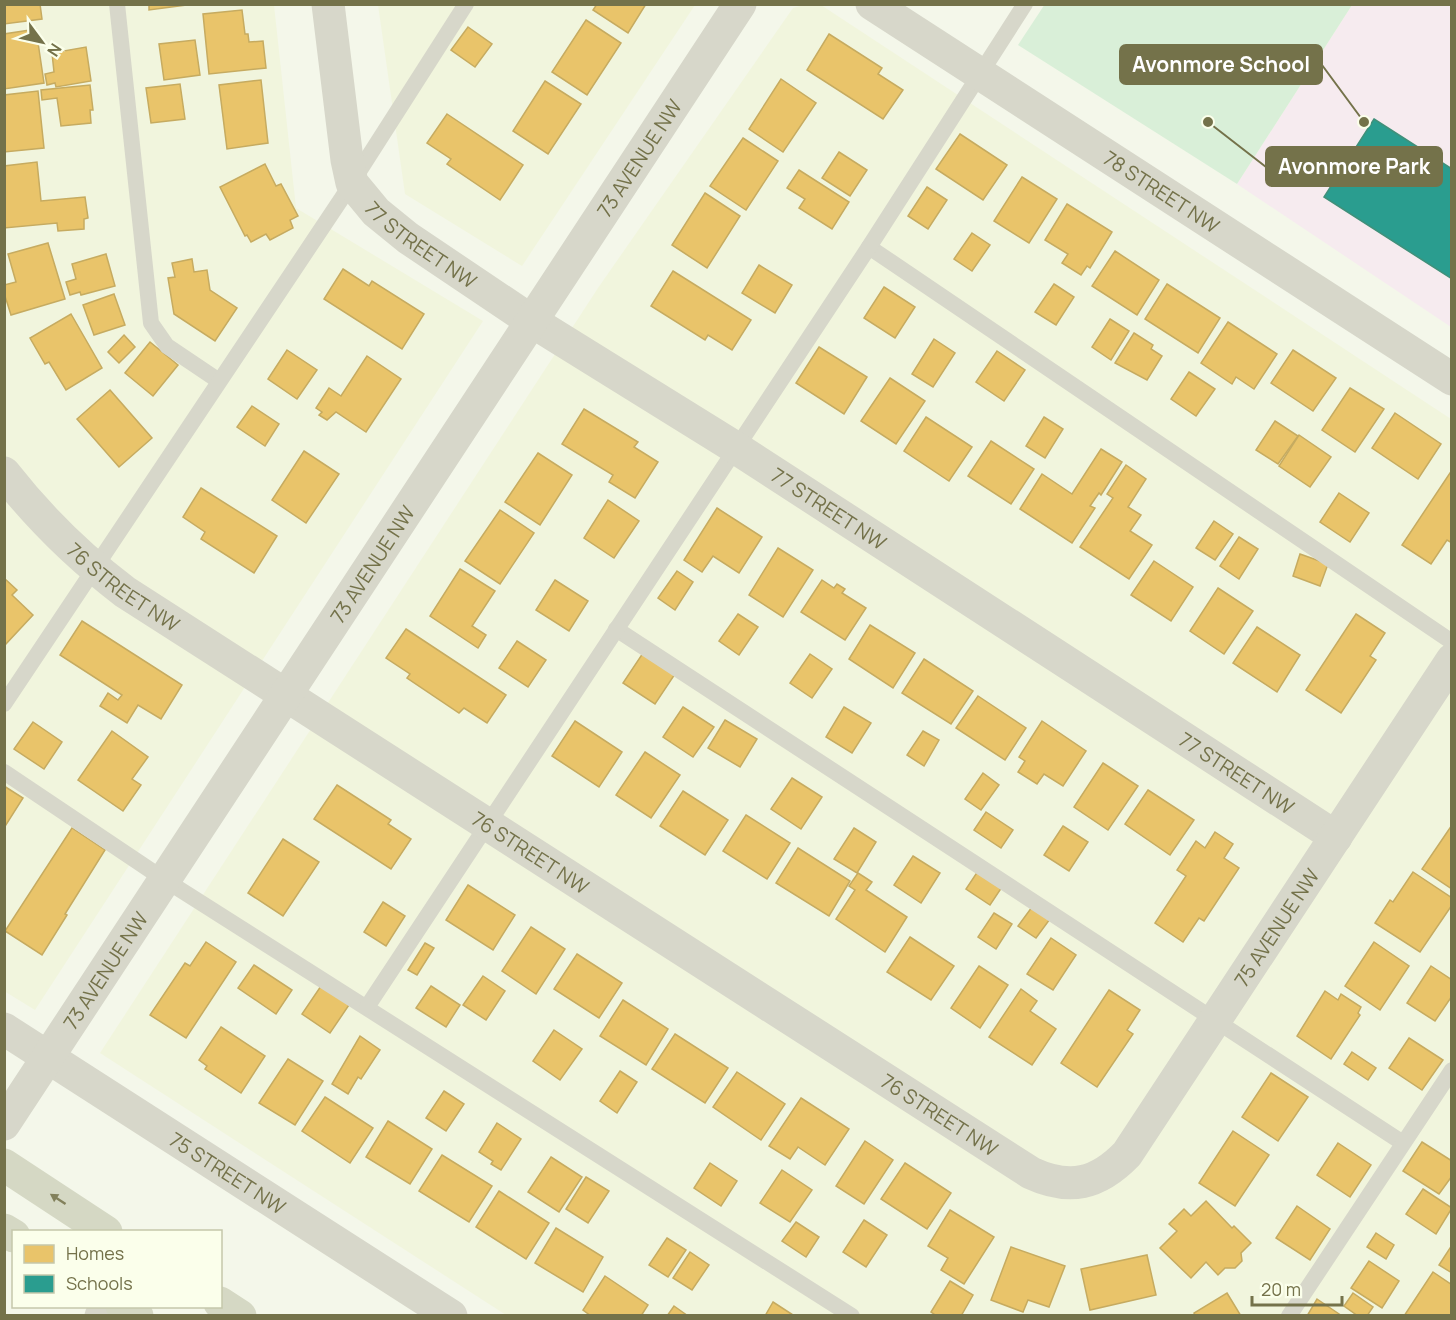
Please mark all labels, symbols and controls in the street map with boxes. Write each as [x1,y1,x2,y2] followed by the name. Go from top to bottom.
[12,12,72,72] north arrow
[42,39,67,61] text: N
[1120,45,1322,84] callout: Avonmore School
[1132,50,1310,78] text: Avonmore School
[590,94,687,222] street label: 73 AVENUE NW
[1098,144,1225,239] street label: 78 STREET NW
[1266,147,1442,186] callout: Avonmore Park
[1278,152,1431,180] text: Avonmore Park
[359,195,483,294] street label: 77 STREET NW
[766,461,892,556] street label: 77 STREET NW
[323,500,421,628] street label: 73 AVENUE NW
[61,536,185,637] street label: 76 STREET NW
[1174,725,1300,820] street label: 77 STREET NW
[467,805,595,900] street label: 76 STREET NW
[1228,863,1325,991] street label: 75 AVENUE NW
[57,906,154,1034] street label: 73 AVENUE NW
[876,1067,1004,1162] street label: 76 STREET NW
[165,1125,291,1220] street label: 75 STREET NW
[49,1194,66,1205] one-way arrow
[12,1230,222,1308] legend
[66,1241,124,1265] text: Homes
[1252,1269,1342,1307] scale bar
[66,1271,133,1295] text: Schools
[1261,1277,1301,1301] text: 20 m

